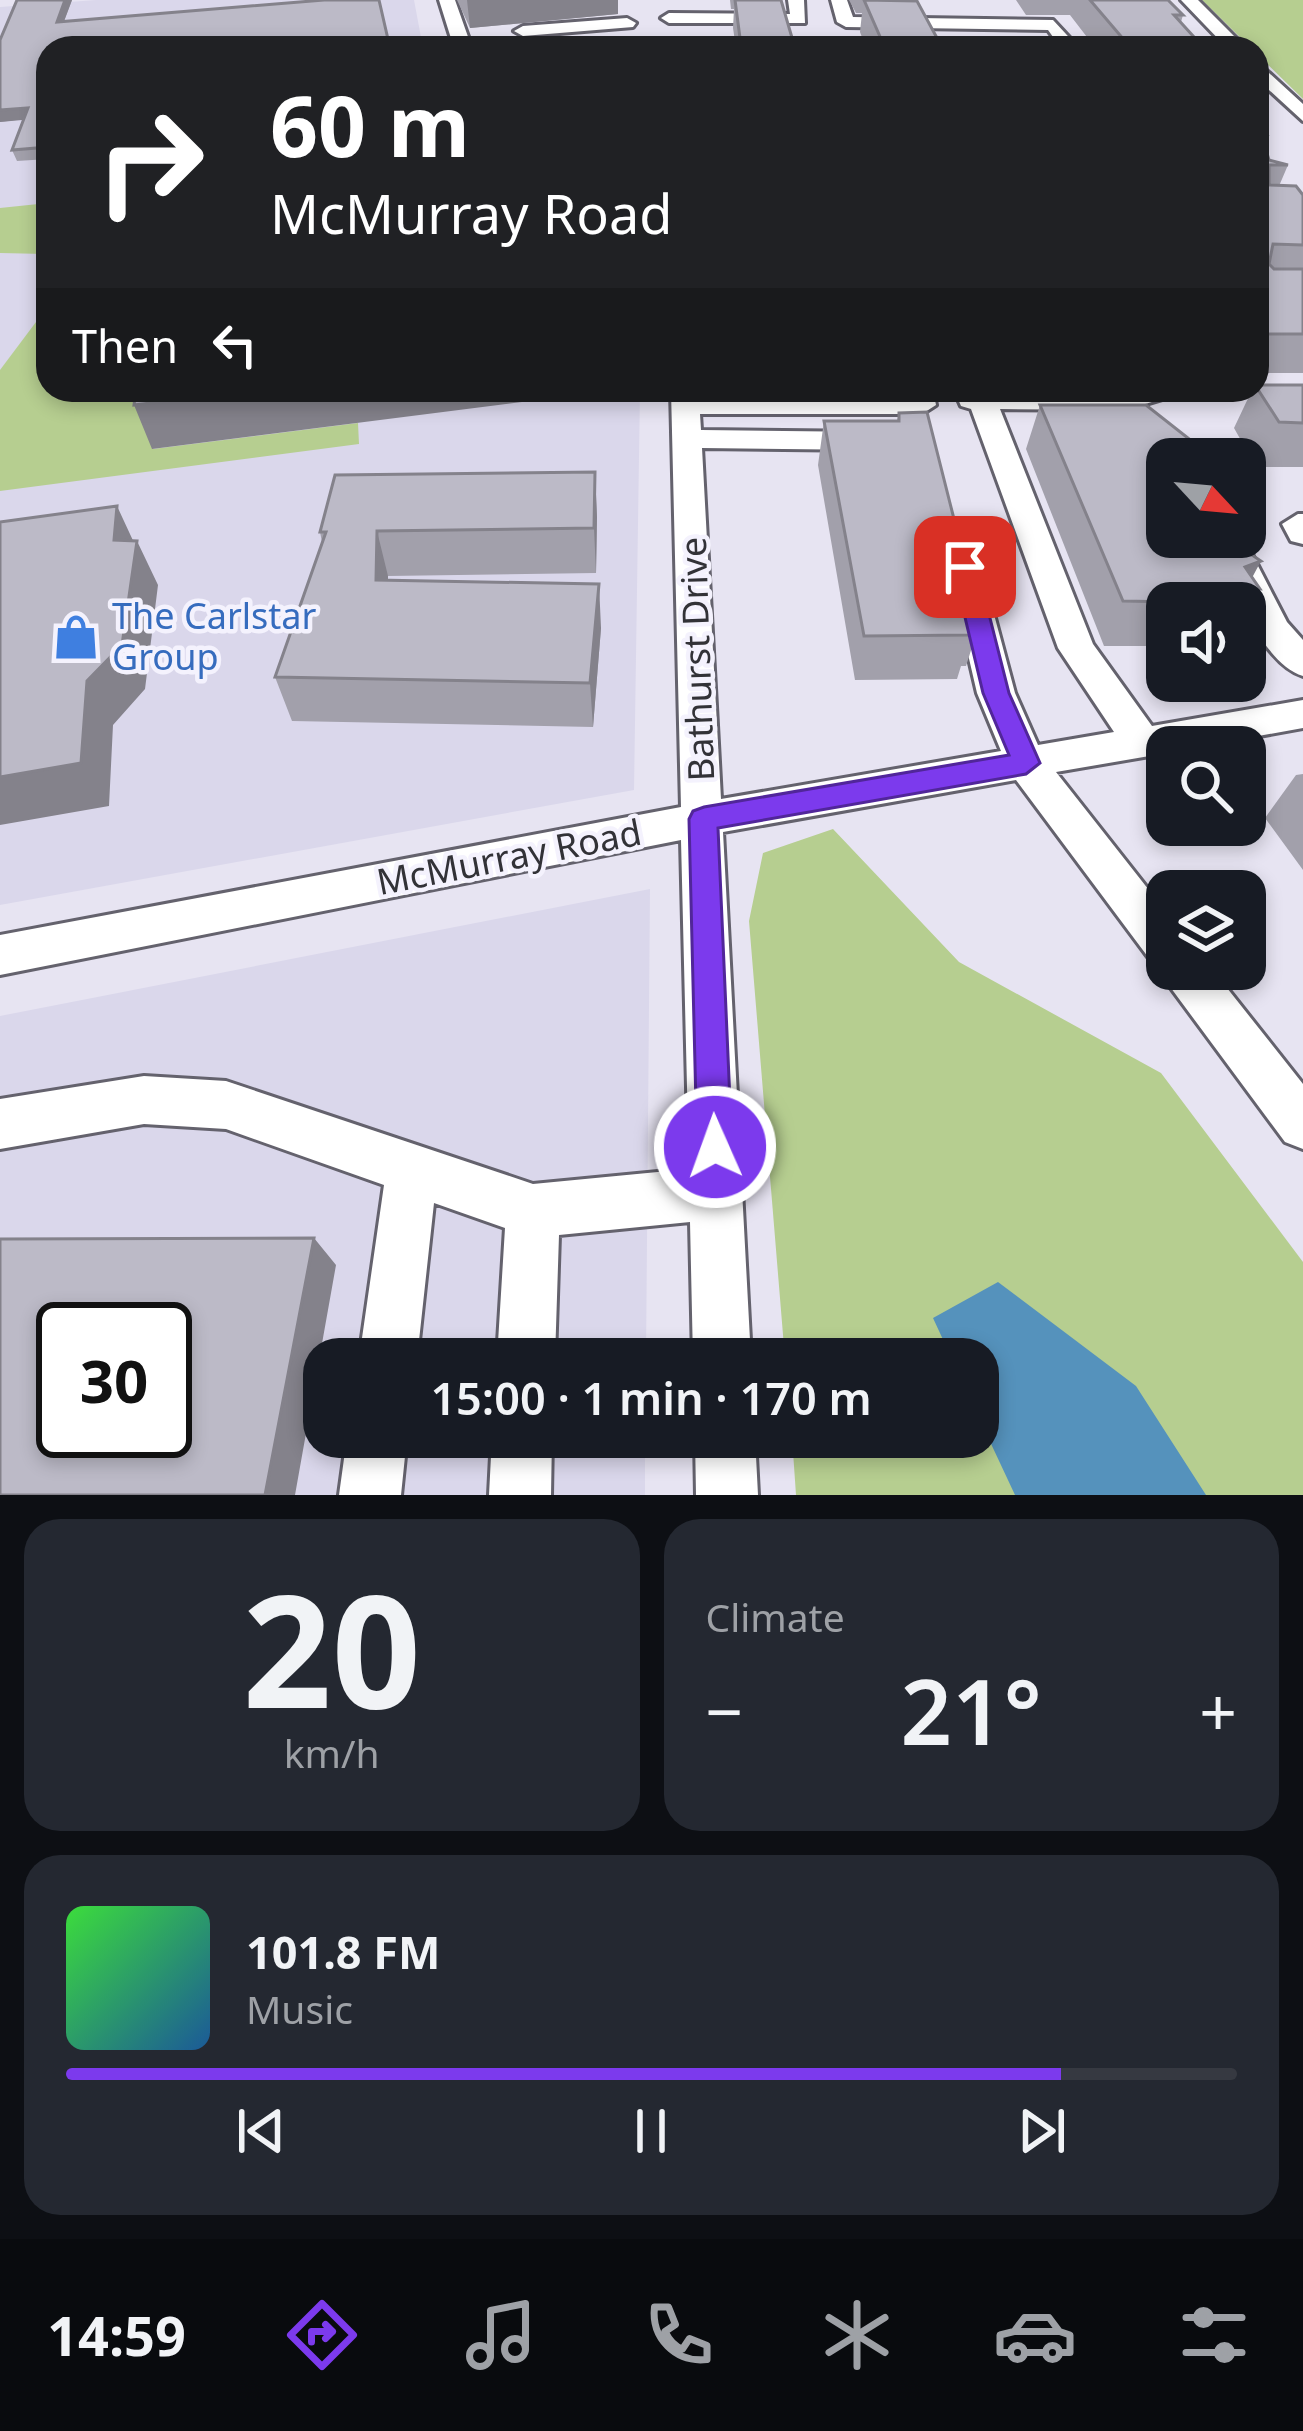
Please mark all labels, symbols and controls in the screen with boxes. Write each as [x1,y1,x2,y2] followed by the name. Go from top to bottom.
[270,67,470,182] text: 60 m
[72,84,228,240] icon: right
[270,176,672,250] text: McMurray Road
[202,312,268,378] icon: left
[72,315,178,376] text: Then
[1146,438,1266,558] north arrow
[1146,438,1266,990] map controls
[914,516,1016,618] pin
[932,534,998,600] icon: arrive
[668,536,725,782] street label: Bathurst Drive
[1146,582,1266,702] button: sound
[112,591,316,681] place label: The Carlstar Group
[51,612,101,662] shop icon: The Carlstar Group
[1146,726,1266,846] button: search
[373,807,645,906] street label: McMurray Road
[1146,870,1266,990] button: layers
[652,1084,778,1210] position arrow
[36,1302,192,1458] speed limit sign: 30
[430,1367,872,1428] text: 15:00 · 1 min · 170 m
[243,1541,421,1754] text: 20
[706,1590,845,1643] text: Climate
[901,1649,1042,1771] text: 21°
[706,1665,743,1755] text: −
[1199,1665,1237,1755] text: +
[284,1726,380,1779] text: km/h
[246,1921,440,1982] text: 101.8 FM
[246,1982,353,2035] text: Music
[228,2098,294,2164] icon: previous
[618,2098,684,2164] icon: pause
[1009,2098,1075,2164] icon: next
[280,2293,364,2377] icon: directions
[459,2293,543,2377] icon: music
[637,2293,721,2377] icon: phone
[815,2293,899,2377] icon: climate
[993,2293,1077,2377] icon: car
[1172,2293,1256,2377] icon: filters
[47,2298,186,2372] text: 14:59

